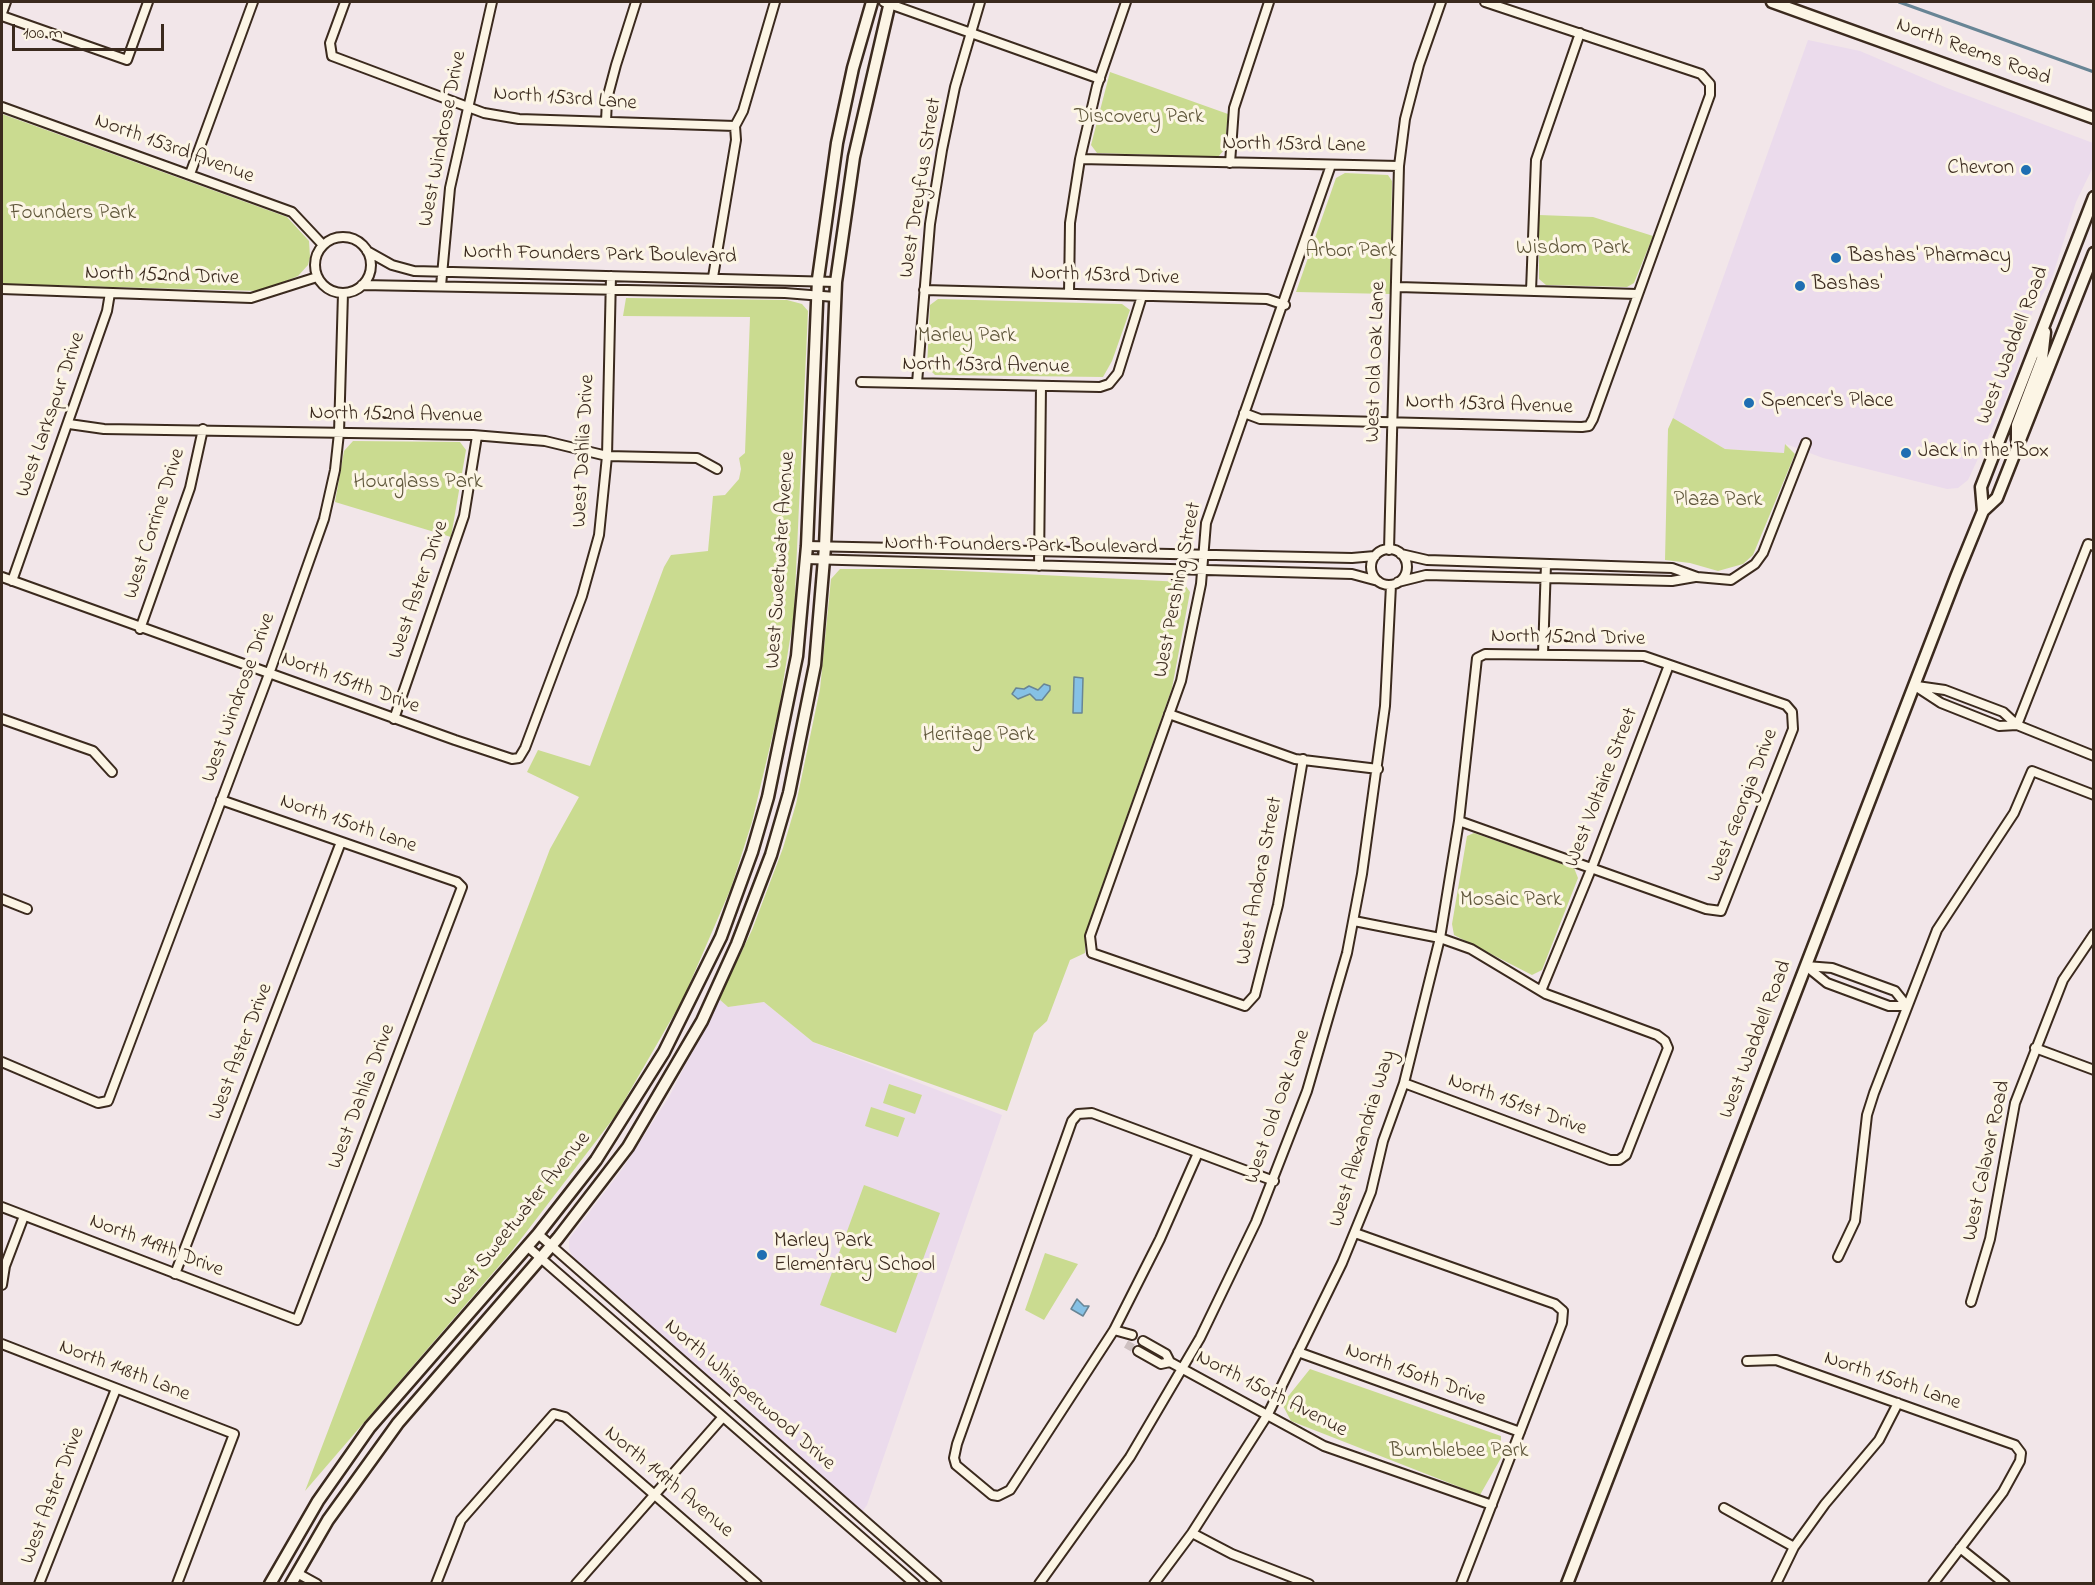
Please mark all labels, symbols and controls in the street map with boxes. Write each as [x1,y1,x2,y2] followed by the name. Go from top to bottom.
[15,12,166,50] scale bar
[1892,13,2054,93] street label: North Reems Road
[23,21,63,47] text: 100 m
[415,49,473,229] street label: West Windrose Drive
[492,82,638,118] street label: North 153rd Lane
[895,96,949,280] street label: West Dreyfus Street
[1074,106,1204,132] park label: Discovery Park
[91,109,257,191] street label: North 153rd Avenue
[1222,132,1366,160] street label: North 153rd Lane
[1947,157,2014,183] place label: Chevron
[2019,163,2033,177] marker: Chevron
[10,202,136,228] park label: Founders Park
[1516,237,1630,263] park label: Wisdom Park
[1305,240,1397,266] park label: Arbor Park
[463,241,737,271] street label: North Founders Park Boulevard
[1848,245,2011,271] place label: Bashas' Pharmacy
[1829,251,1843,265] marker: Bashas' Pharmacy
[84,262,240,292] street label: North 152nd Drive
[1030,262,1180,292] street label: North 153rd Drive
[1972,263,2056,429] street label: West Waddell Road
[1812,273,1882,299] place label: Bashas'
[1793,279,1807,293] marker: Bashas'
[1362,281,1392,443] street label: West Old Oak Lane
[918,325,1016,351] park label: Marley Park
[12,329,92,501] street label: West Larkspur Drive
[902,353,1070,381] street label: North 153rd Avenue
[568,374,602,528] street label: West Dahlia Drive
[1405,390,1573,422] street label: North 153rd Avenue
[1761,390,1894,416] place label: Spencer's Place
[1742,396,1756,410] marker: Spencer's Place
[309,402,483,430] street label: North 152nd Avenue
[1918,440,2049,466] place label: Jack in the Box
[120,446,192,602] street label: West Corrine Drive
[1899,446,1913,460] marker: Jack in the Box
[762,450,802,670] street label: West Sweetwater Avenue
[353,471,483,497] park label: Hourglass Park
[1673,489,1763,515] park label: Plaza Park
[1150,500,1208,680] street label: West Pershing Street
[385,518,455,662] street label: West Aster Drive
[884,532,1158,562] street label: North Founders Park Boulevard
[198,610,282,786] street label: West Windrose Drive
[1491,625,1645,653] street label: North 152nd Drive
[277,647,423,721] street label: North 151th Drive
[1561,705,1645,871] street label: West Voltaire Street
[923,724,1035,750] park label: Heritage Park
[1703,726,1785,886] street label: West Georgia Drive
[276,790,420,860] street label: North 150th Lane
[1232,795,1290,967] street label: West Andora Street
[1460,889,1562,915] park label: Mosaic Park
[1715,957,1799,1123] street label: West Waddell Road
[204,980,280,1124] street label: West Aster Drive
[324,1021,402,1173] street label: West Dahlia Drive
[1241,1027,1317,1187] street label: West Old Oak Lane
[1325,1048,1403,1230] street label: West Alexandria Way
[1444,1069,1590,1143] street label: North 151st Drive
[1959,1079,2017,1243] street label: West Calavar Road
[441,1127,597,1313] street label: West Sweetwater Avenue
[85,1210,227,1284] street label: North 149th Drive
[774,1230,935,1280] place label: Marley Park Elementary School
[755,1248,769,1262] marker: Marley Park Elementary School
[658,1315,840,1477] street label: North Whisperwood Drive
[55,1335,193,1409] street label: North 148th Lane
[1341,1339,1489,1413] street label: North 150th Drive
[1191,1346,1351,1444] street label: North 150th Avenue
[1820,1347,1964,1417] street label: North 150th Lane
[598,1422,738,1544] street label: North 149th Avenue
[16,1424,92,1568] street label: West Aster Drive
[1390,1440,1528,1466] park label: Bumblebee Park

